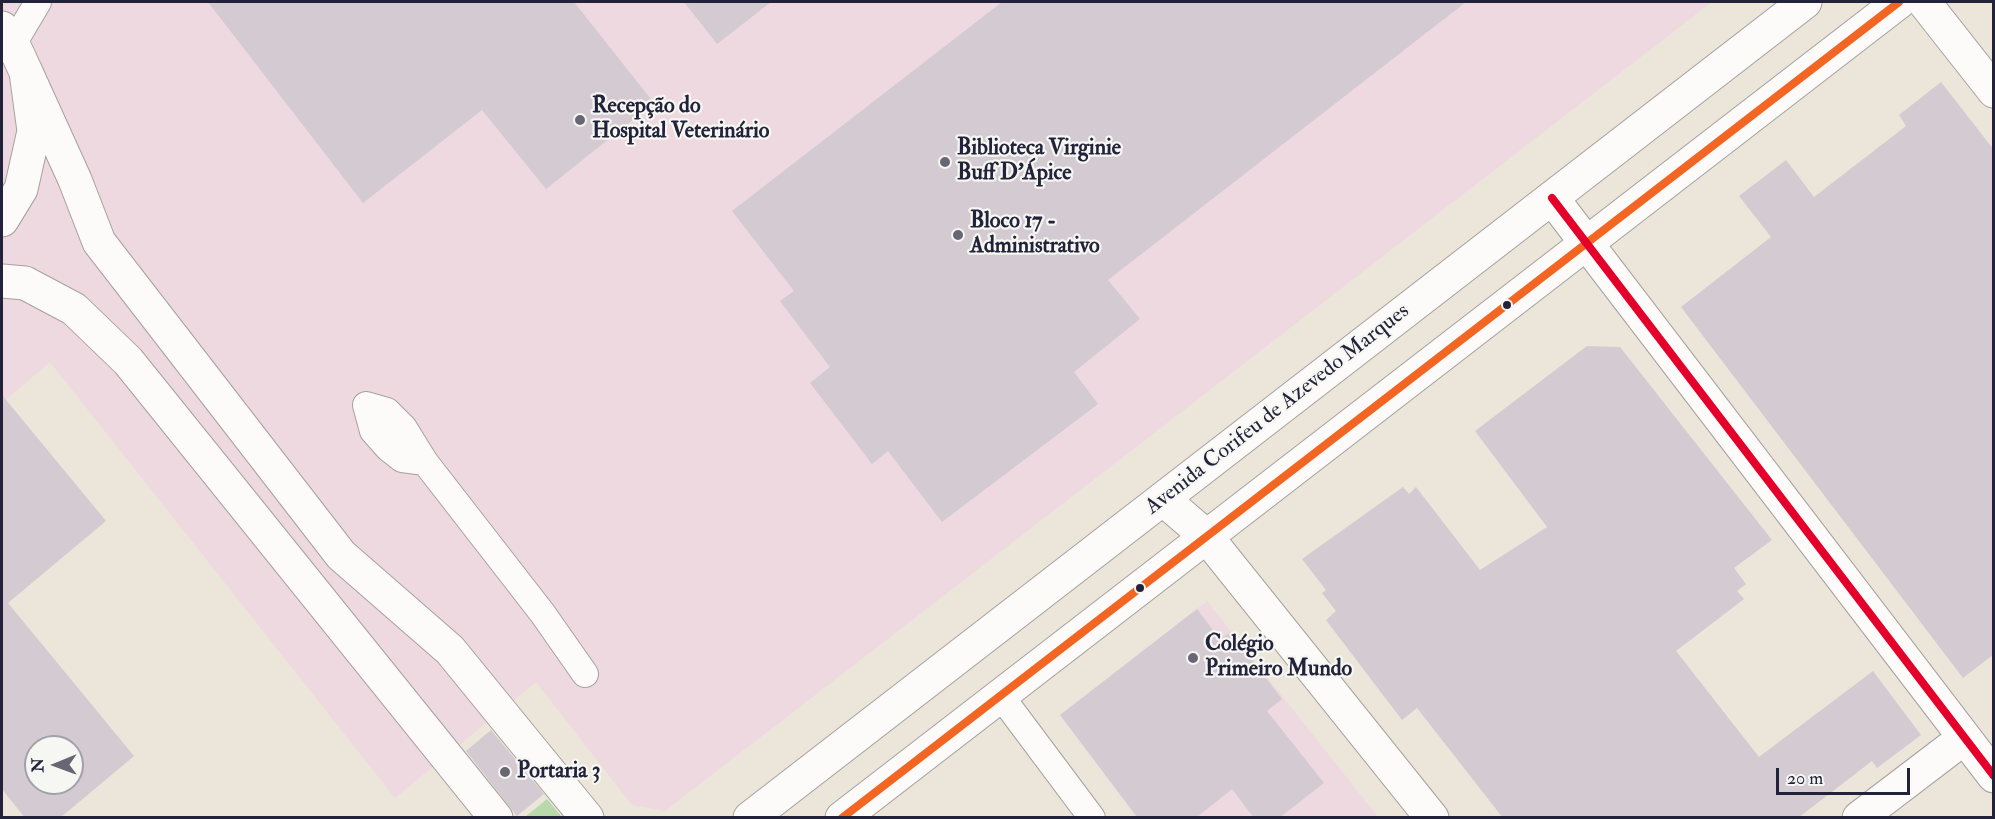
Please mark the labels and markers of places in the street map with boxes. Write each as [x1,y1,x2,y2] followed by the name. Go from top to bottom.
[592,94,769,146] place label: Recepção do Hospital Veterinário
[573,113,587,127] marker: Recepção do Hospital Veterinário
[957,136,1121,188] place label: Biblioteca Virginie Buff D'Ápice
[938,155,952,169] marker: Biblioteca Virginie Buff D'Ápice
[970,209,1100,260] place label: Bloco 17 - Administrativo
[951,228,965,242] marker: Bloco 17 - Administrativo
[1501,299,1513,311] unlabelled marker
[1134,582,1146,594] unlabelled marker
[1205,632,1352,684] place label: Colégio Primeiro Mundo
[1186,651,1200,665] marker: Colégio Primeiro Mundo
[517,759,600,785] place label: Portaria 3
[498,765,512,779] marker: Portaria 3

